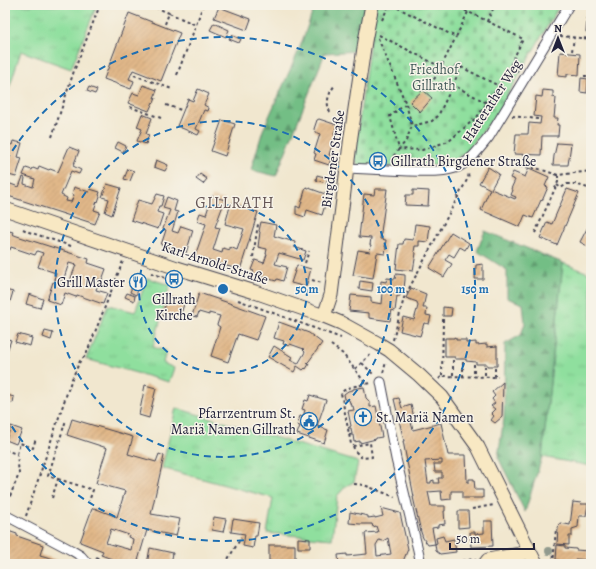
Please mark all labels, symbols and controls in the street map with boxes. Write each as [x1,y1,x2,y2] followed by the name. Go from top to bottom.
[538,18,578,58] north arrow
[554,21,562,36] text: N
[458,56,526,146] street label: Hatterather Weg
[409,60,461,95] park label: Friedhof Gillrath
[317,109,349,209] street label: Birgdener Straße
[368,151,388,171] bus stop icon: Gillrath Birgdener Straße
[391,152,536,171] place label: Gillrath Birgdener Straße
[195,192,275,214] district label: GILLRATH
[159,237,271,289] street label: Karl-Arnold-Straße
[164,269,184,289] bus stop icon: Gillrath Kirche
[128,272,148,292] restaurant icon: Grill Master
[57,273,126,292] place label: Grill Master
[295,281,319,297] text: 50 m
[377,281,405,297] text: 100 m
[461,281,489,297] text: 150 m
[216,282,230,296] centre of rings
[152,290,196,325] place label: Gillrath Kirche
[171,404,297,439] place label: Pfarrzentrum St. Mariä Namen Gillrath
[353,407,373,427] church icon: St. Mariä Namen
[376,408,474,427] place label: St. Mariä Namen
[299,411,319,431] public building icon: Pfarrzentrum St. Mariä Namen Gillrath
[450,525,534,551] scale bar
[456,531,480,547] text: 50 m

